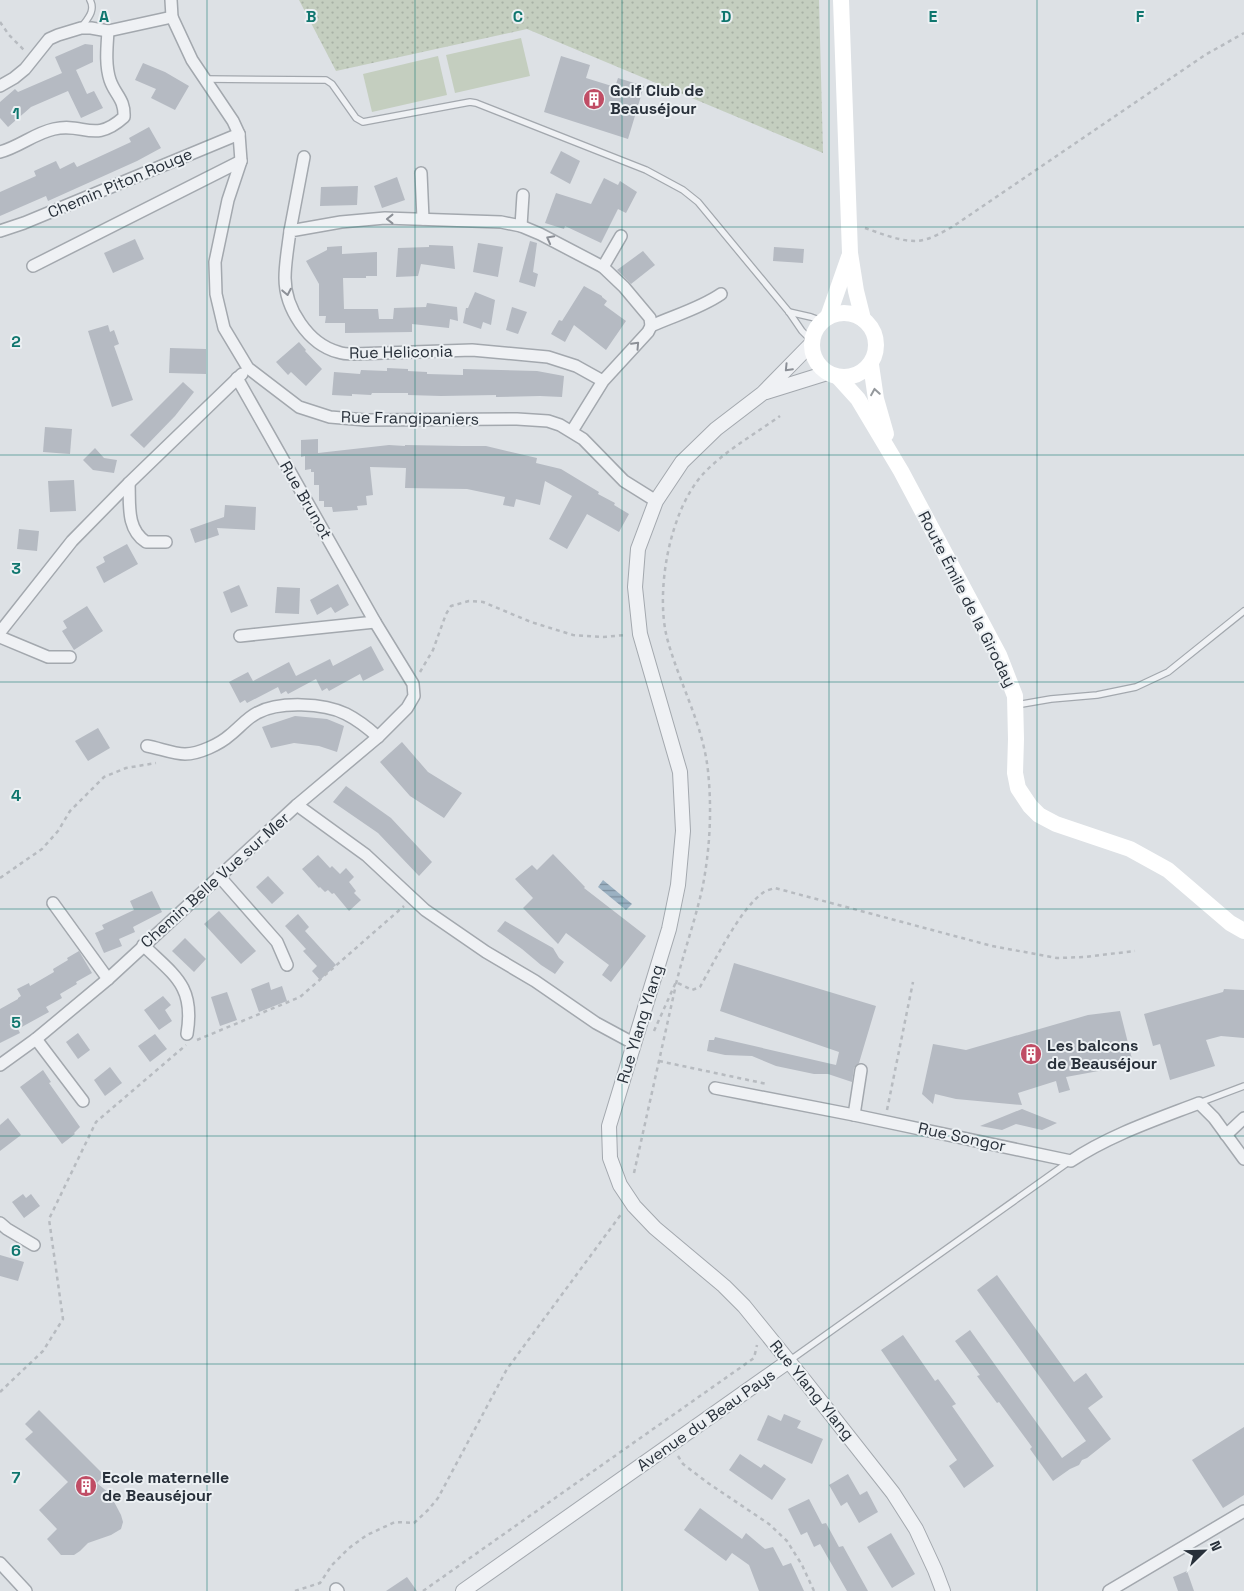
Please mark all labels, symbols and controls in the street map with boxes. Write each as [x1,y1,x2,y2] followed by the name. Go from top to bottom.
[99,6,109,27] text: A
[306,6,316,27] text: B
[513,6,523,27] text: C
[721,6,731,27] text: D
[929,6,938,27] text: E
[1136,6,1145,27] text: F
[610,80,704,119] place label: Golf Club de Beauséjour
[582,87,606,111] building icon: Golf Club de Beauséjour
[12,103,20,124] text: 1
[45,143,195,223] street label: Chemin Piton Rouge
[386,214,394,224] one-way arrow
[546,235,555,245] one-way arrow
[282,288,292,297] one-way arrow
[11,331,21,352] text: 2
[349,341,453,363] street label: Rue Heliconia
[630,342,639,351] one-way arrow
[785,362,794,371] one-way arrow
[871,388,881,396] one-way arrow
[341,406,479,430] street label: Rue Frangipaniers
[275,457,337,543] street label: Rue Brunot
[913,507,1021,691] street label: Route Émile de la Giroday
[11,558,21,579] text: 3
[11,785,21,806] text: 4
[136,808,294,952] street label: Chemin Belle Vue sur Mer
[612,962,668,1086] street label: Rue Ylang Ylang
[11,1012,21,1033] text: 5
[1047,1035,1157,1074] place label: Les balcons de Beauséjour
[1019,1042,1043,1066] building icon: Les balcons de Beauséjour
[916,1117,1008,1157] street label: Rue Songor
[11,1240,21,1261] text: 6
[765,1336,859,1444] street label: Rue Ylang Ylang
[633,1364,779,1476] street label: Avenue du Beau Pays
[12,1467,21,1488] text: 7
[102,1467,229,1506] place label: Ecole maternelle de Beauséjour
[74,1474,98,1498] building icon: Ecole maternelle de Beauséjour
[1179,1526,1229,1576] north arrow
[1206,1538,1226,1554] text: N

